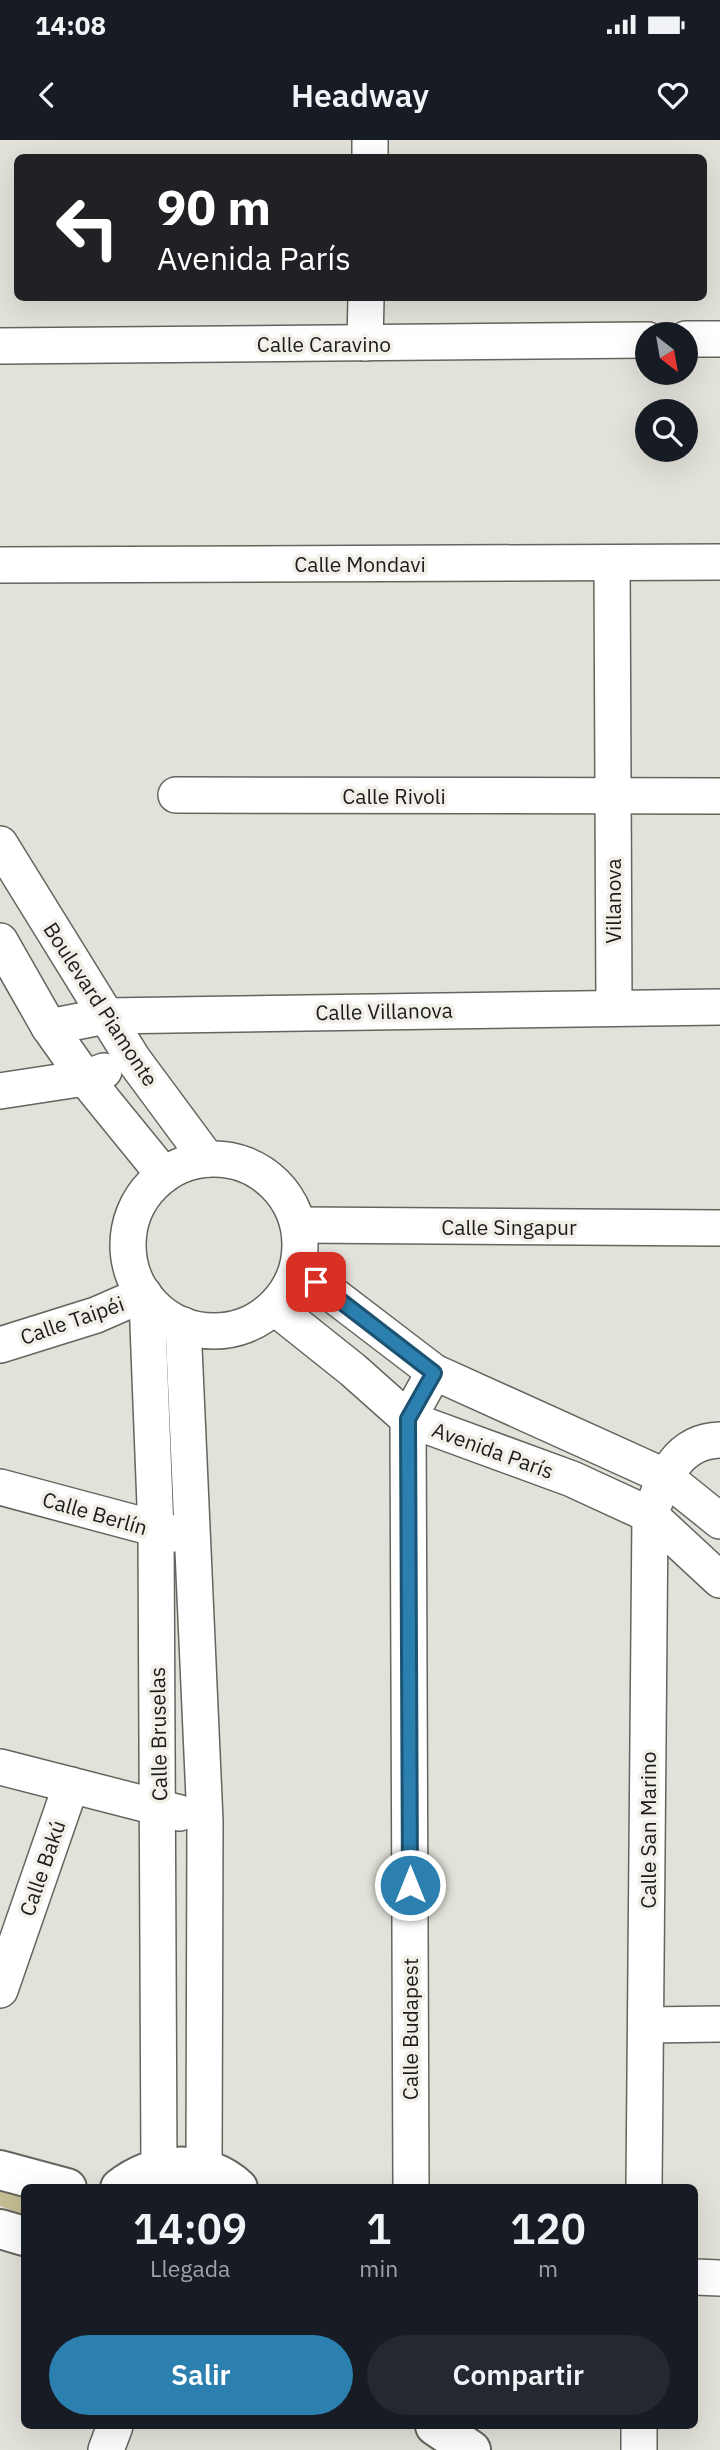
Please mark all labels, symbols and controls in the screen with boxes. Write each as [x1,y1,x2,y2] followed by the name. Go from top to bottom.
[35,8,106,42] text: 14:08
[291,74,429,116] text: Headway
[28,76,66,114] icon: back
[654,76,692,114] icon: heart
[157,175,271,238] text: 90 m
[42,182,133,273] icon: left
[157,237,351,279] text: Avenida París
[635,322,698,385] north arrow
[635,322,698,462] map controls
[257,330,391,358] street label: Calle Caravino
[635,399,698,462] button: search
[294,550,426,578] street label: Calle Mondavi
[342,782,446,810] street label: Calle Rivoli
[599,858,627,944] street label: Villanova
[37,916,165,1092] street label: Boulevard Piamonte
[315,996,453,1026] street label: Calle Villanova
[441,1213,577,1241] street label: Calle Singapur
[286,1252,346,1312] pin
[297,1263,335,1301] icon: arrive
[16,1289,128,1351] street label: Calle Taipéi
[428,1415,558,1485] street label: Avenida París
[39,1485,151,1541] street label: Calle Berlín
[143,1667,173,1801] street label: Calle Bruselas
[634,1751,662,1909] street label: Calle San Marino
[13,1816,71,1920] street label: Calle Bakú
[373,1848,447,1922] position arrow
[396,1958,424,2100] street label: Calle Budapest
[133,2201,247,2256] text: 14:09
[366,2201,391,2256] text: 1
[510,2201,586,2256] text: 120
[150,2253,230,2283] text: Llegada
[359,2253,398,2283] text: min
[538,2253,558,2283] text: m
[49,2335,353,2415] button: Salir
[367,2335,670,2415] button: Compartir

